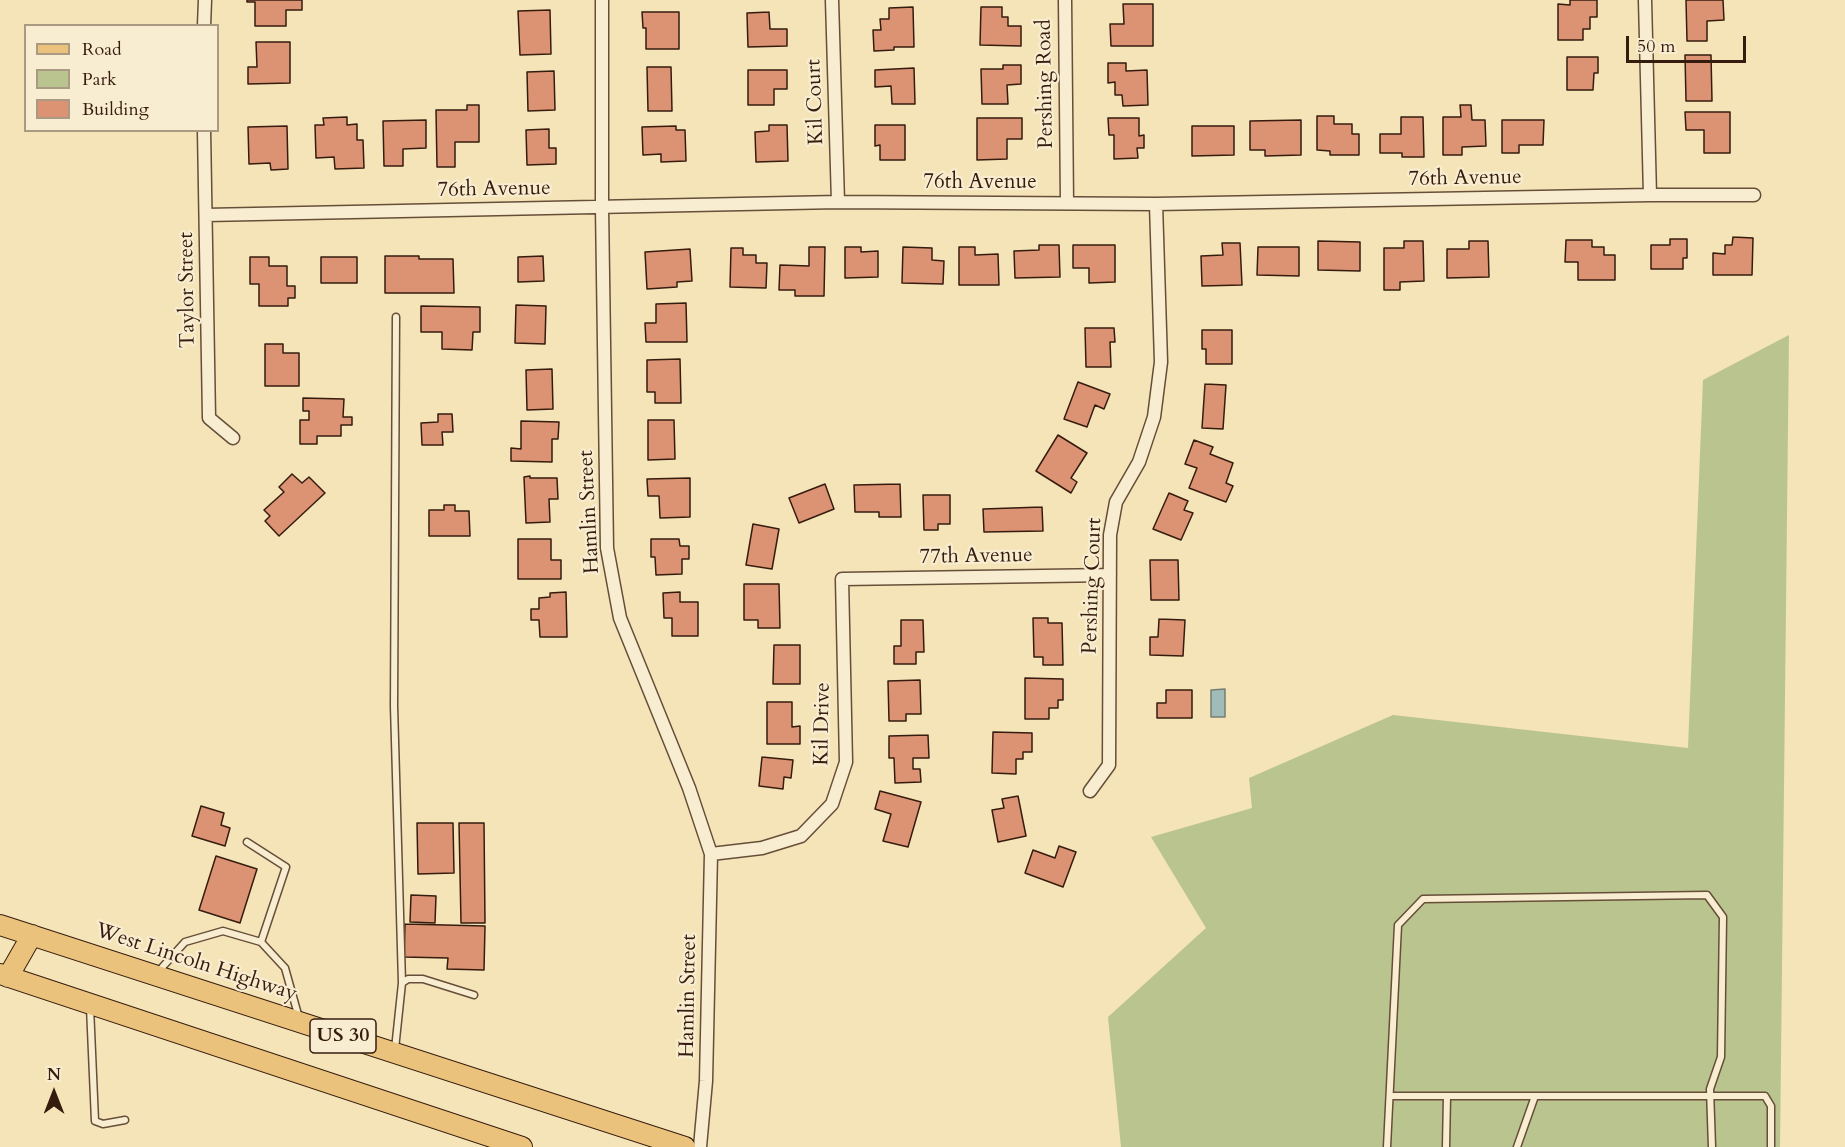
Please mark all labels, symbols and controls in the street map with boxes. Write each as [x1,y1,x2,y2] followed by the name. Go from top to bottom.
[1032,19,1060,149] street label: Pershing Road
[24,24,219,132] legend
[1629,24,1749,62] scale bar
[1637,34,1676,59] text: 50 m
[82,37,122,62] text: Road
[802,59,830,145] street label: Kil Court
[82,67,117,92] text: Park
[82,97,149,122] text: Building
[1408,165,1522,193] street label: 76th Avenue
[923,170,1037,196] street label: 76th Avenue
[437,176,551,204] street label: 76th Avenue
[174,232,202,348] street label: Taylor Street
[574,450,606,574] street label: Hamlin Street
[1078,517,1108,655] street label: Pershing Court
[919,543,1033,571] street label: 77th Avenue
[810,682,836,766] street label: Kil Drive
[92,919,300,1007] street label: West Lincoln Highway
[675,934,703,1058] street label: Hamlin Street
[310,1019,376,1053] road number: US 30
[24,1063,84,1123] north arrow
[47,1064,61,1086] text: N

